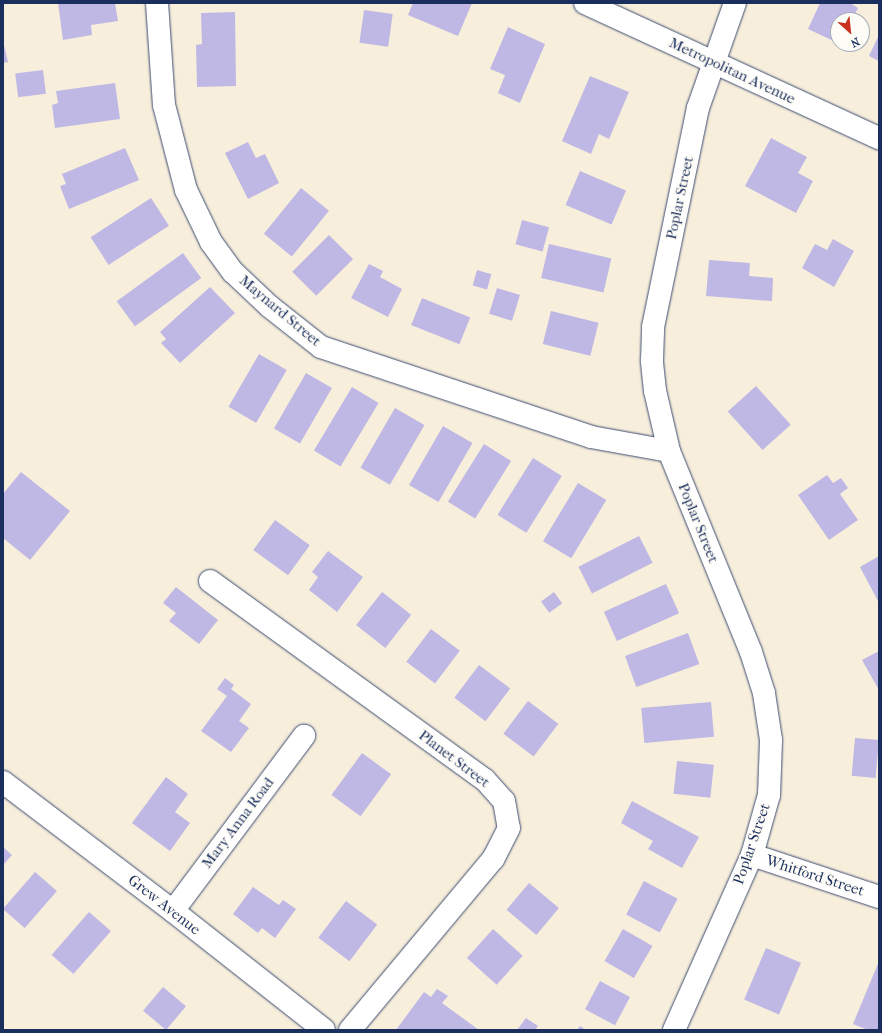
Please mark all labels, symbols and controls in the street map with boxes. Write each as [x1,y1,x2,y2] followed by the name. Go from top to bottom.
[830,12,870,52] north arrow
[666,34,798,108] street label: Metropolitan Avenue
[849,35,862,50] text: N
[662,155,698,241] street label: Poplar Street
[235,272,325,350] street label: Maynard Street
[674,480,722,566] street label: Poplar Street
[415,726,493,792] street label: Planet Street
[198,774,278,872] street label: Mary Anna Road
[730,801,774,887] street label: Poplar Street
[764,852,866,900] street label: Whitford Street
[124,871,204,939] street label: Grew Avenue

